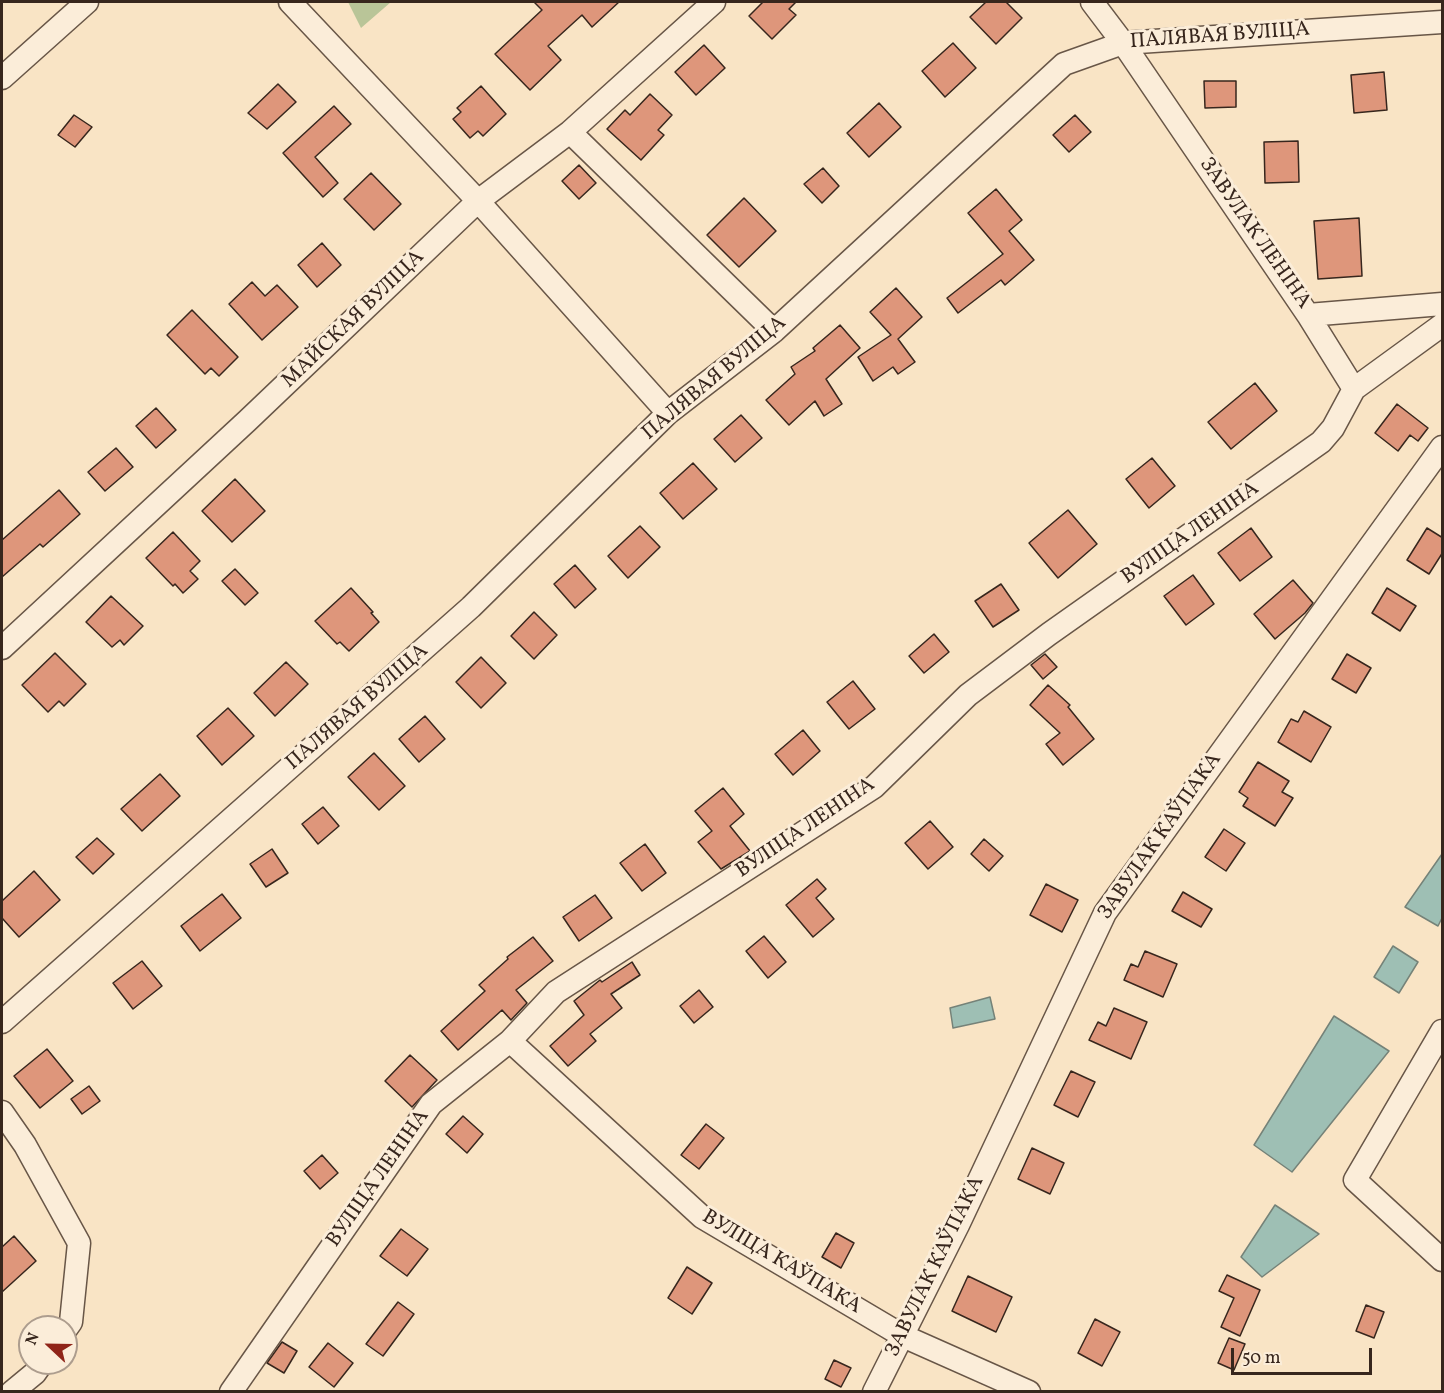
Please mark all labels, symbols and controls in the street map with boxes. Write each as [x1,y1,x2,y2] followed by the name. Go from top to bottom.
[1129,18,1311,56] street label: ПАЛЯВАЯ ВУЛІЦА
[1192,154,1316,314] street label: ЗАВУЛАК ЛЕНІНА
[278,246,430,394] street label: МАЙСКАЯ ВУЛІЦА
[638,311,792,447] street label: ПАЛЯВАЯ ВУЛІЦА
[1117,477,1265,591] street label: ВУЛІЦА ЛЕНІНА
[282,639,434,777] street label: ПАЛЯВАЯ ВУЛІЦА
[1094,749,1228,925] street label: ЗАВУЛАК КАЎПАКА
[732,773,880,885] street label: ВУЛІЦА ЛЕНІНА
[322,1105,436,1253] street label: ВУЛІЦА ЛЕНІНА
[881,1172,991,1362] street label: ЗАВУЛАК КАЎПАКА
[697,1205,865,1321] street label: ВУЛІЦА КАЎПАКА
[18,1315,78,1375] north arrow
[21,1329,46,1349] text: N
[1234,1336,1375,1374] scale bar
[1242,1346,1281,1371] text: 50 m

